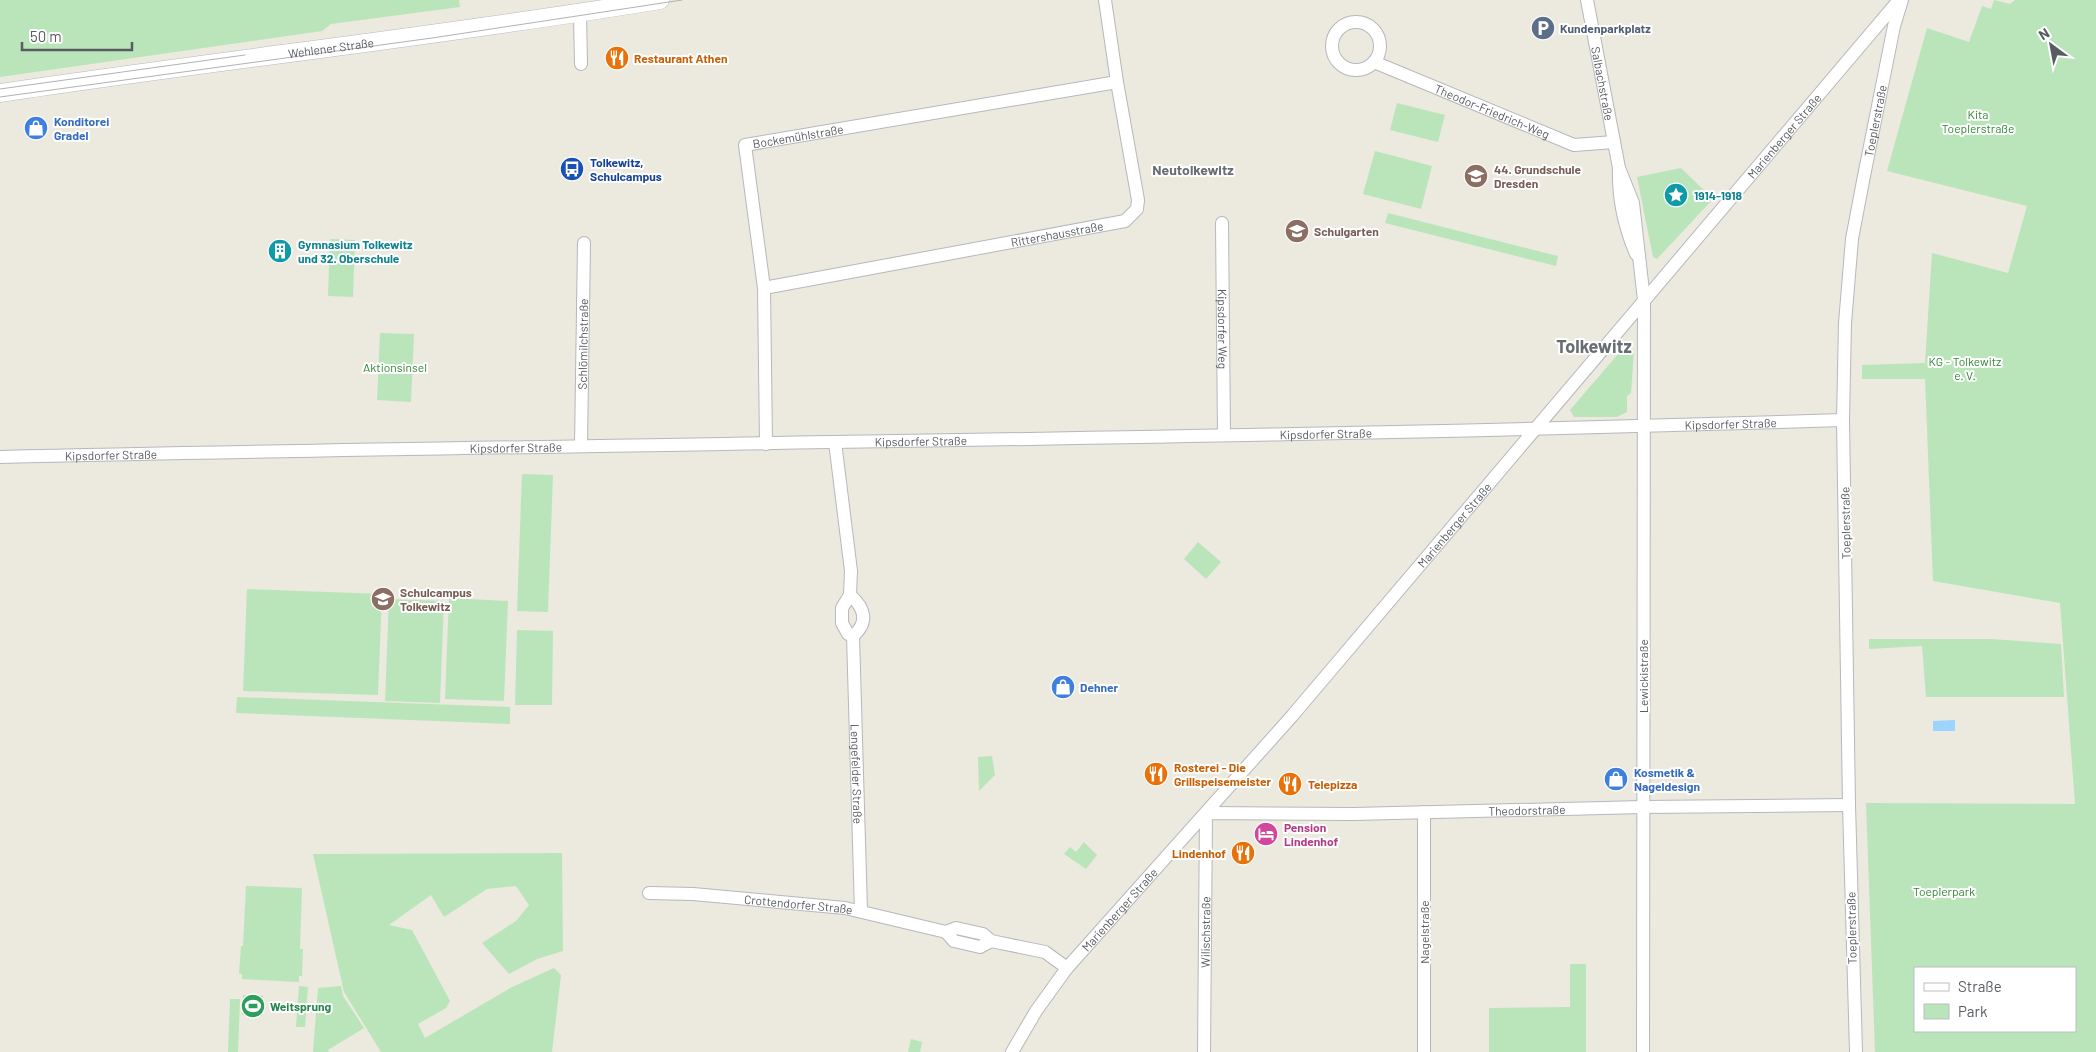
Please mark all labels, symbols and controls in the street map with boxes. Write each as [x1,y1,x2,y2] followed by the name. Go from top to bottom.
[1530,15,1556,41] parking icon: Kundenparkplatz
[22,20,132,52] scale bar
[2026,20,2076,70] north arrow
[1560,21,1651,35] place label: Kundenparkplatz
[2035,24,2052,43] text: N
[30,27,62,45] text: 50 m
[287,35,375,60] street label: Wehlener Straße
[604,45,630,71] restaurant icon: Restaurant Athen
[1589,45,1617,122] street label: Salbachstraße
[634,51,728,65] place label: Restaurant Athen
[1433,81,1552,141] street label: Theodor-Friedrich-Weg
[1861,84,1889,158] street label: Toeplerstraße
[1744,91,1824,181] street label: Marienberger Straße
[1942,107,2014,135] park label: Kita Toeplerstraße
[54,114,109,142] place label: Konditorei Gradel
[23,115,49,141] shop icon: Konditorei Gradel
[751,121,844,151] street label: Bockemühlstraße
[590,155,662,183] place label: Tolkewitz, Schulcampus
[559,156,585,182] bus stop icon: Tolkewitz, Schulcampus
[1152,161,1234,178] district label: Neutolkewitz
[1494,162,1581,190] place label: 44. Grundschule Dresden
[1463,163,1489,189] school or university icon: 44. Grundschule Dresden
[1663,182,1689,208] place icon: 1914-1918
[1694,188,1742,202] place label: 1914-1918
[1010,218,1104,249] street label: Rittershausstraße
[1284,218,1310,244] school or university icon: Schulgarten
[1314,224,1379,238] place label: Schulgarten
[298,237,413,265] place label: Gymnasium Tolkewitz und 32. Oberschule
[267,238,293,264] building icon: Gymnasium Tolkewitz und 32. Oberschule
[1216,289,1230,369] street label: Kipsdorfer Weg
[575,298,590,390] street label: Schlömilchstraße
[1556,335,1632,357] district label: Tolkewitz
[1929,354,2001,382] park label: KG - Tolkewitz e. V.
[363,360,427,374] park label: Aktionsinsel
[1684,415,1777,432] street label: Kipsdorfer Straße
[1279,425,1372,441] street label: Kipsdorfer Straße
[875,433,967,449] street label: Kipsdorfer Straße
[470,439,562,455] street label: Kipsdorfer Straße
[65,447,157,463] street label: Kipsdorfer Straße
[1414,480,1494,570] street label: Marienberger Straße
[1837,487,1853,559] street label: Toeplerstraße
[400,585,472,613] place label: Schulcampus Tolkewitz
[370,586,396,612] school or university icon: Schulcampus Tolkewitz
[1636,639,1650,713] street label: Lewickistraße
[1050,674,1076,700] shop icon: Dehner
[1080,680,1119,694] place label: Dehner
[849,724,865,824] street label: Lengefelder Straße
[1174,760,1271,788] place label: Rosterei - Die Grillspeisemeister
[1143,761,1169,787] restaurant icon: Rosterei - Die Grillspeisemeister
[1634,765,1700,793] place label: Kosmetik & Nageldesign
[1603,766,1629,792] shop icon: Kosmetik & Nageldesign
[1277,771,1303,797] restaurant icon: Telepizza
[1308,777,1357,791] place label: Telepizza
[1488,802,1566,818] street label: Theodorstraße
[1284,820,1338,848] place label: Pension Lindenhof
[1253,821,1279,847] hotel icon: Pension Lindenhof
[1230,840,1256,866] restaurant icon: Lindenhof
[1172,846,1226,860] place label: Lindenhof
[1079,865,1160,954] street label: Marienberger Straße
[1913,884,1975,898] park label: Toeplerpark
[744,892,854,917] street label: Crottendorfer Straße
[1843,892,1859,964] street label: Toeplerstraße
[1198,896,1212,968] street label: Wilischstraße
[1417,900,1431,964] street label: Nagelstraße
[1914,967,2076,1032] legend
[1958,977,2002,995] text: Straße
[240,993,266,1019] sports icon: Weitsprung
[270,999,331,1013] place label: Weitsprung
[1958,1002,1988,1020] text: Park

